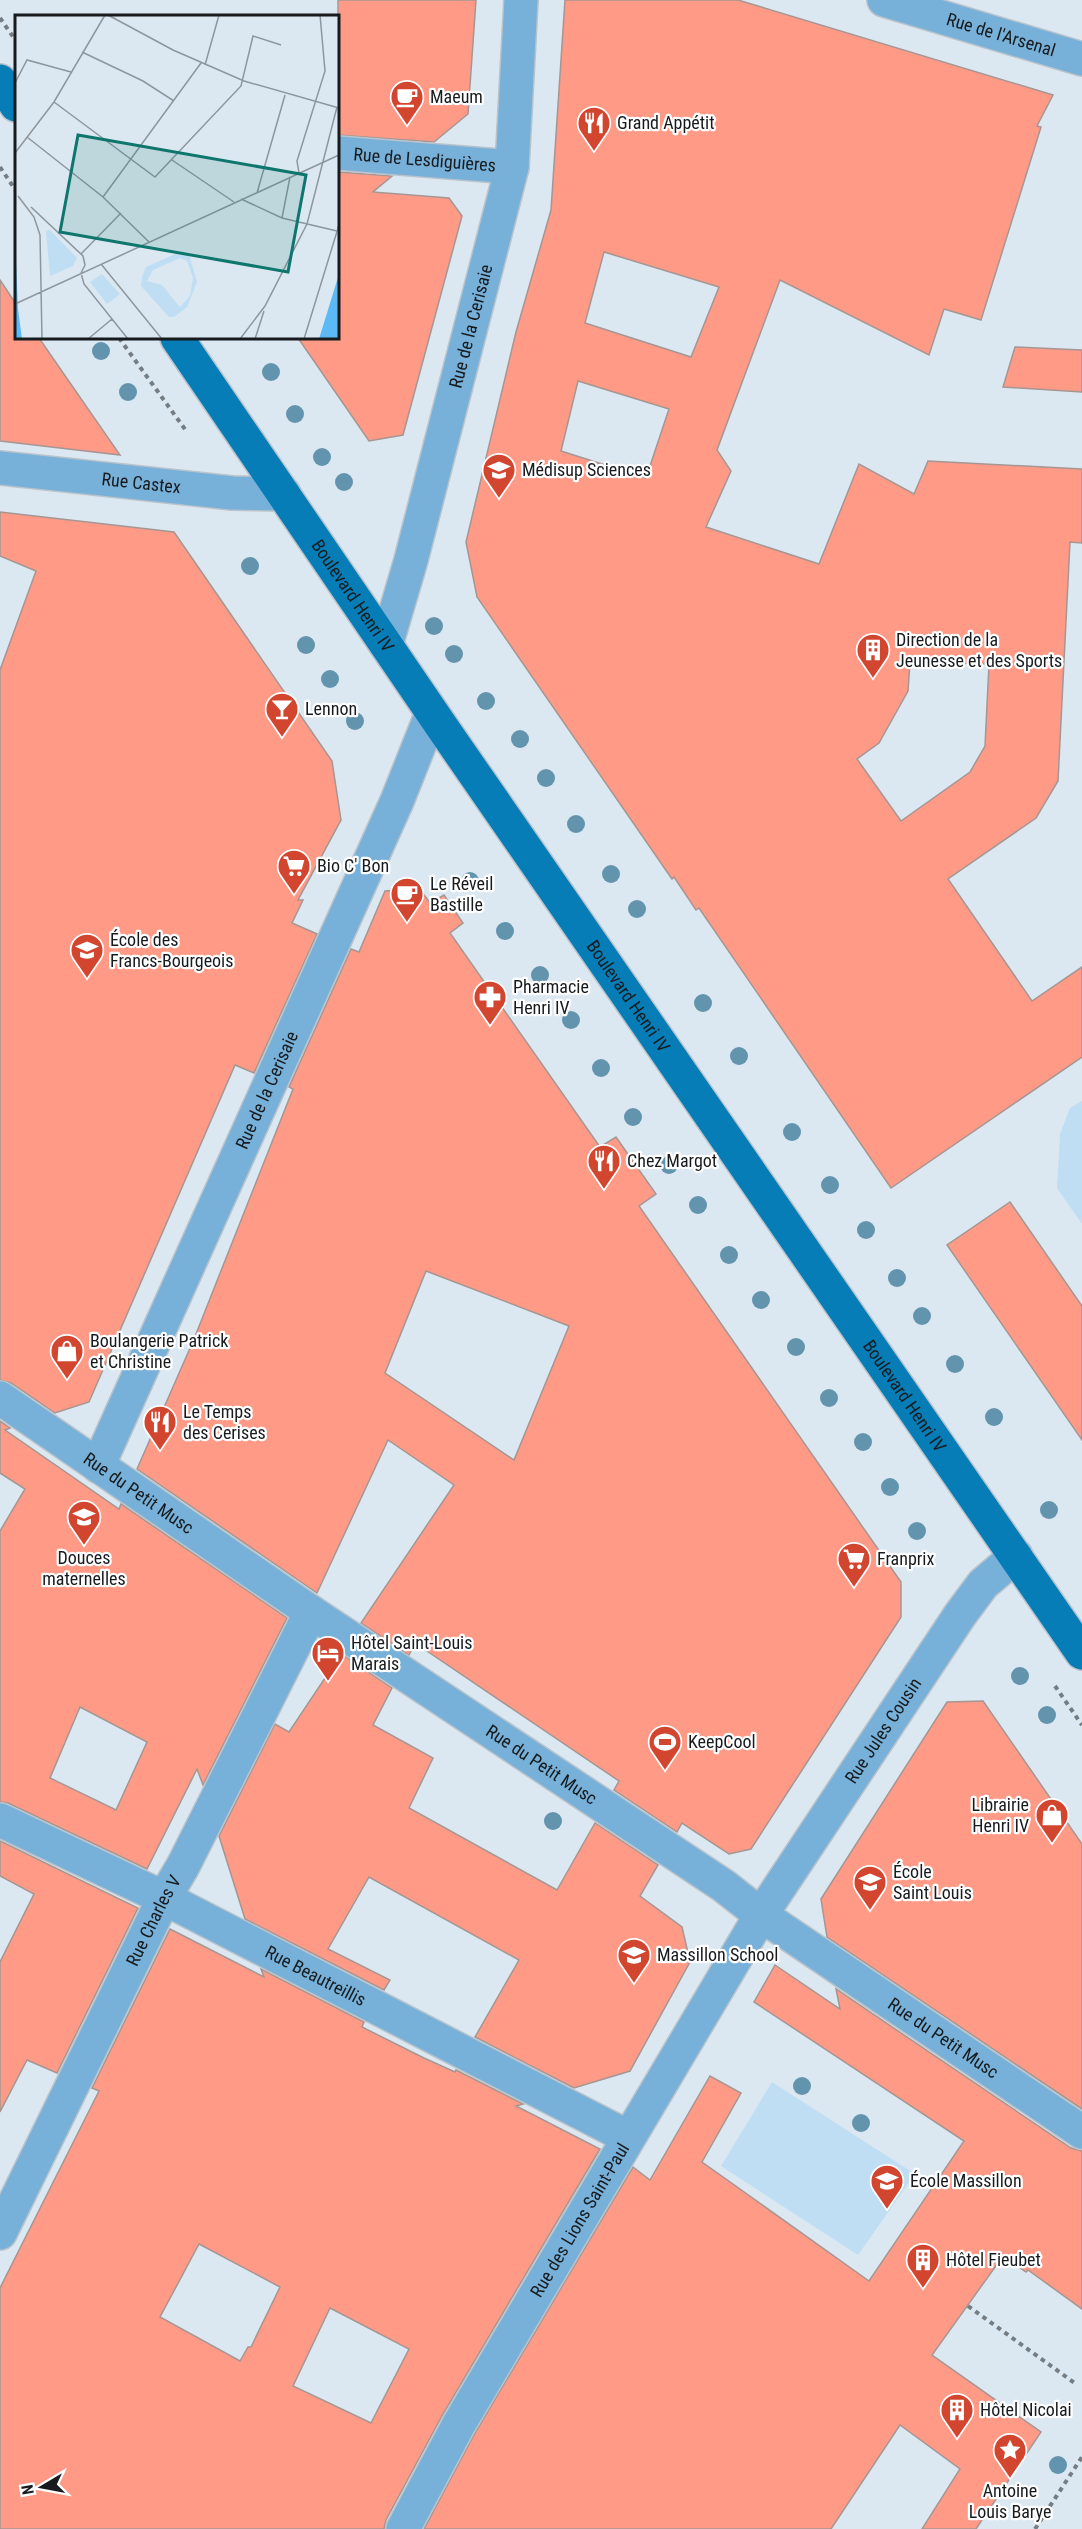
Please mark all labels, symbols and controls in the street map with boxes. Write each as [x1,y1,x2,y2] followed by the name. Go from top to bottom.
[944,8,1058,61] street label: Rue de l'Arsenal
[15,15,339,339] inset map
[389,79,425,126] cafe icon: Maeum
[430,86,483,107] place label: Maeum
[576,105,612,152] restaurant icon: Grand Appétit
[617,112,715,133] place label: Grand Appétit
[353,143,497,176] street label: Rue de Lesdiguières
[445,262,497,390] street label: Rue de la Cerisaie
[481,452,517,499] school or university icon: Médisup Sciences
[522,459,651,480] place label: Médisup Sciences
[101,468,182,497] street label: Rue Castex
[307,535,399,656] street label: Boulevard Henri IV
[896,629,1062,671] place label: Direction de la Jeunesse et des Sports
[855,632,891,679] building icon: Direction de la Jeunesse et des Sports
[264,691,300,738] bar icon: Lennon
[305,698,357,719] place label: Lennon
[276,848,312,895] supermarket icon: Bio C' Bon
[317,855,389,876] place label: Bio C' Bon
[430,873,493,915] place label: Le Réveil Bastille
[389,876,425,923] cafe icon: Le Réveil Bastille
[110,929,233,971] place label: École des Francs-Bourgeois
[69,932,105,979] school or university icon: École des Francs-Bourgeois
[583,936,674,1056] street label: Boulevard Henri IV
[513,976,589,1018] place label: Pharmacie Henri IV
[472,979,508,1026] pharmacy icon: Pharmacie Henri IV
[231,1028,302,1152] street label: Rue de la Cerisaie
[586,1143,622,1190] restaurant icon: Chez Margot
[627,1150,717,1171] place label: Chez Margot
[90,1330,228,1372] place label: Boulangerie Patrick et Christine
[49,1333,85,1380] shop icon: Boulangerie Patrick et Christine
[859,1336,951,1456] street label: Boulevard Henri IV
[183,1401,266,1443] place label: Le Temps des Cerises
[142,1404,178,1451] restaurant icon: Le Temps des Cerises
[80,1448,198,1538] street label: Rue du Petit Musc
[66,1499,102,1546] school or university icon: Douces maternelles
[836,1541,872,1588] supermarket icon: Franprix
[42,1547,126,1589] place label: Douces maternelles
[877,1548,934,1569] place label: Franprix
[351,1632,472,1674] place label: Hôtel Saint-Louis Marais
[310,1635,346,1682] hotel icon: Hôtel Saint-Louis Marais
[840,1674,925,1787] street label: Rue Jules Cousin
[482,1720,601,1809] street label: Rue du Petit Musc
[647,1724,683,1771] sports icon: KeepCool
[688,1731,756,1752] place label: KeepCool
[971,1794,1029,1836] place label: Librairie Henri IV
[1034,1797,1070,1844] shop icon: Librairie Henri IV
[893,1861,972,1903] place label: École Saint Louis
[852,1864,888,1911] school or university icon: École Saint Louis
[121,1871,185,1969] street label: Rue Charles V
[616,1937,652,1984] school or university icon: Massillon School
[262,1941,370,2010] street label: Rue Beautreillis
[657,1944,778,1965] place label: Massillon School
[884,1993,1003,2082] street label: Rue du Petit Musc
[526,2139,633,2301] street label: Rue des Lions Saint-Paul
[869,2163,905,2210] school or university icon: École Massillon
[910,2170,1022,2191] place label: École Massillon
[905,2242,941,2289] building icon: Hôtel Fieubet
[946,2249,1041,2270] place label: Hôtel Fieubet
[939,2392,975,2439] building icon: Hôtel Nicolai
[980,2399,1072,2420] place label: Hôtel Nicolai
[992,2432,1028,2479] place icon: Antoine Louis Barye
[12,2457,72,2517] north arrow
[969,2480,1051,2522] place label: Antoine Louis Barye
[18,2483,38,2496] text: N

